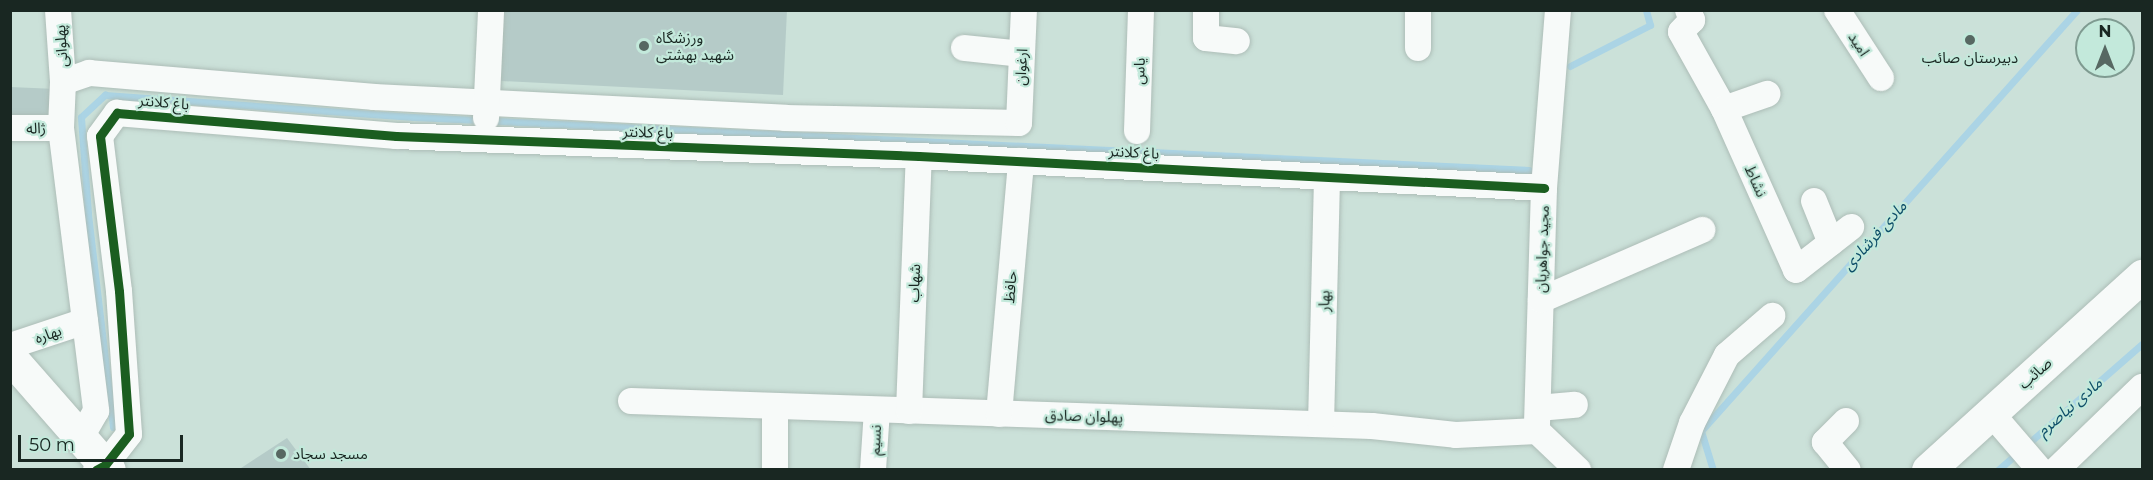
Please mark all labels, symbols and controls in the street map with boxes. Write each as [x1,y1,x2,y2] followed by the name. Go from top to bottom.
[2075,18,2135,78] north arrow
[2099,22,2111,41] text: N
[51,24,71,68] street label: پهلوانی
[656,28,734,63] place label: ورزشگاه شهید بهشتی
[1845,29,1873,59] street label: امید
[1963,33,1977,47] marker: دبیرستان صائب
[637,39,651,53] marker: ورزشگاه شهید بهشتی
[1011,48,1031,86] street label: ارغوان
[1922,49,2018,67] place label: دبیرستان صائب
[1130,57,1148,85] street label: یاس
[138,91,190,113] street label: باغ کلانتر
[26,119,46,137] street label: ژاله
[622,122,674,142] street label: باغ کلانتر
[1108,142,1160,162] street label: باغ کلانتر
[1741,162,1771,200] street label: نشاط
[1839,197,1911,275] water label: مادی فرشادی
[1531,205,1553,293] street label: مجید جواهریان
[904,263,924,303] street label: شهاب
[1000,270,1020,304] street label: حافظ
[1315,290,1333,312] street label: بهار
[32,321,64,347] street label: بهاره
[2015,353,2055,393] street label: صائب
[2034,374,2106,440] water label: مادی نیاصرم
[1045,406,1123,426] street label: پهلوان صادق
[21,423,186,461] scale bar
[865,424,885,456] street label: نسیم
[29,434,75,456] text: 50 m
[293,445,368,463] place label: مسجد سجاد
[274,447,288,461] marker: مسجد سجاد

